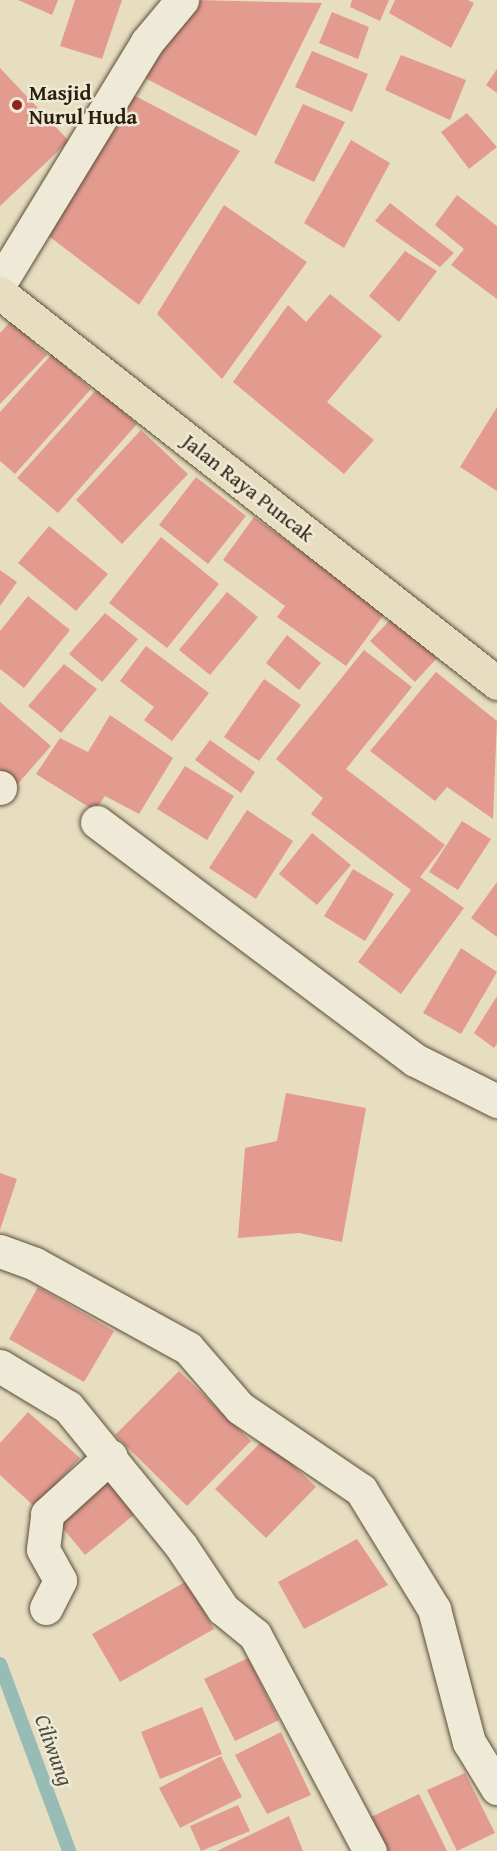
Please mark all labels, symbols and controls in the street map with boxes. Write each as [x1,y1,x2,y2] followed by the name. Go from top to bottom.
[29,80,137,130] place label: Masjid Nurul Huda
[10,98,24,112] marker: Masjid Nurul Huda
[177,429,319,547] street label: Jalan Raya Puncak
[29,1711,79,1789] water label: Ciliwung

